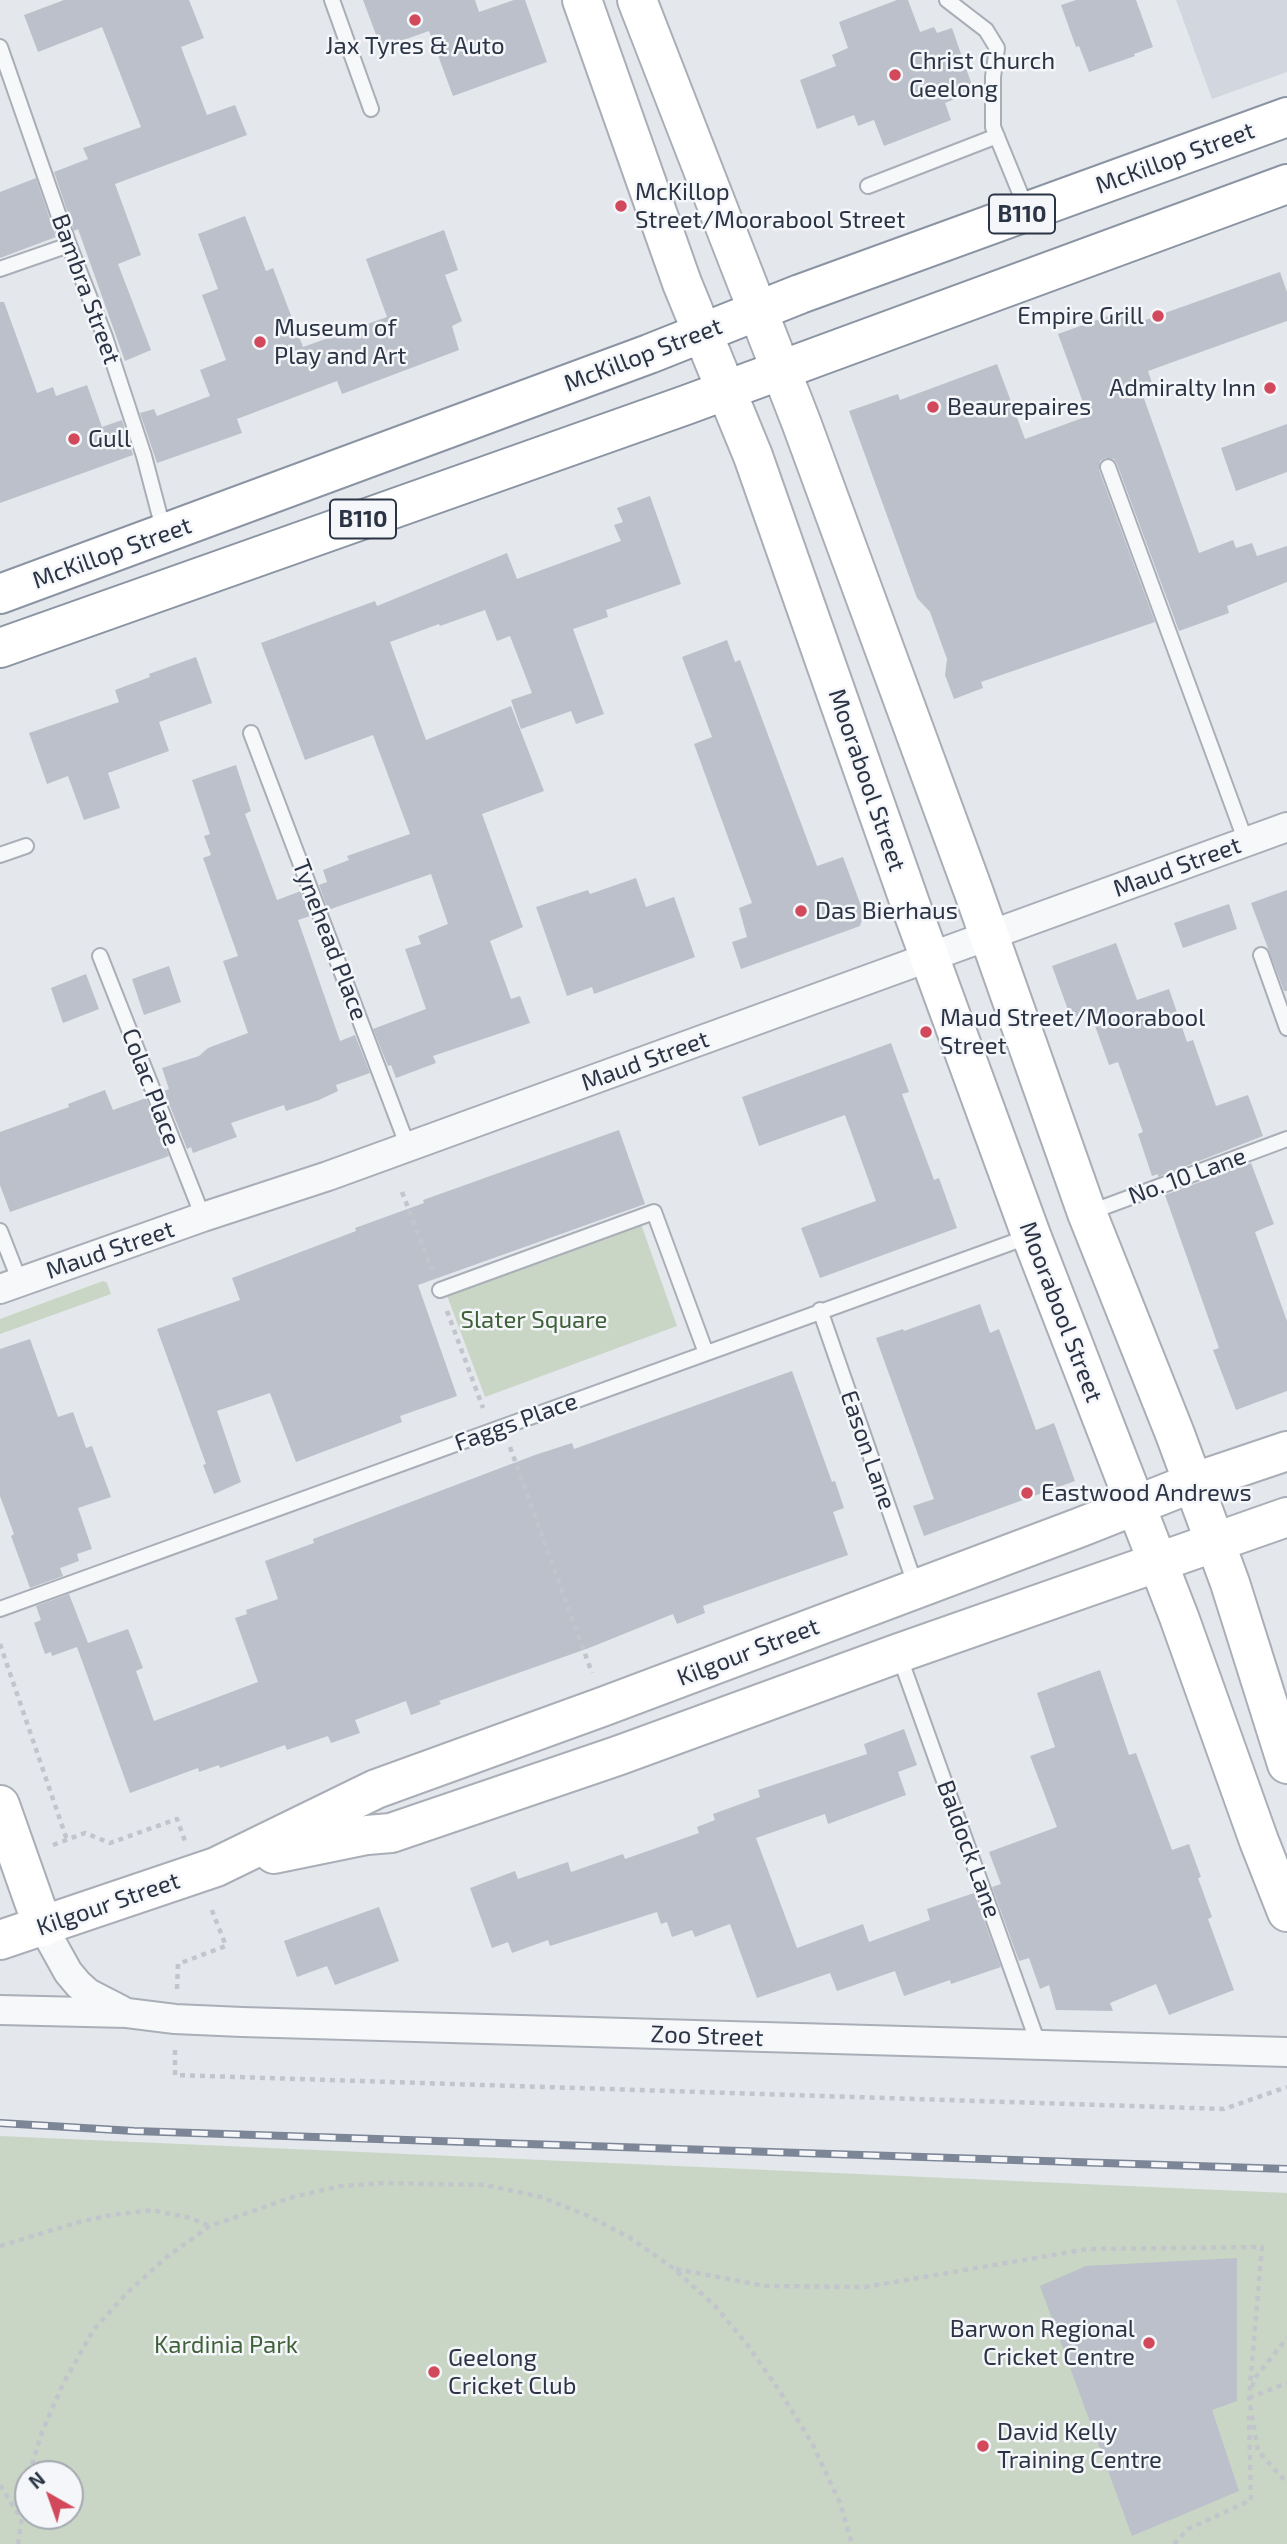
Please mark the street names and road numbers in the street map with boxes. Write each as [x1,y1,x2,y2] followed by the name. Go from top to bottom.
[1092,116,1258,200] street label: McKillop Street
[989,195,1055,234] road number: B110
[46,210,126,368] street label: Bambra Street
[560,312,726,398] street label: McKillop Street
[330,499,396,538] road number: B110
[29,511,195,595] street label: McKillop Street
[822,685,912,875] street label: Moorabool Street
[1109,831,1245,903] street label: Maud Street
[286,856,374,1024] street label: Tynehead Place
[115,1024,187,1150] street label: Colac Place
[577,1025,713,1097] street label: Maud Street
[1124,1141,1250,1211] street label: No. 10 Lane
[42,1215,178,1285] street label: Maud Street
[1013,1218,1109,1406] street label: Moorabool Street
[451,1386,581,1458] street label: Faggs Place
[834,1387,902,1513] street label: Eason Lane
[673,1612,823,1692] street label: Kilgour Street
[931,1776,1007,1922] street label: Baldock Lane
[33,1866,183,1942] street label: Kilgour Street
[650,2020,764,2052] street label: Zoo Street

